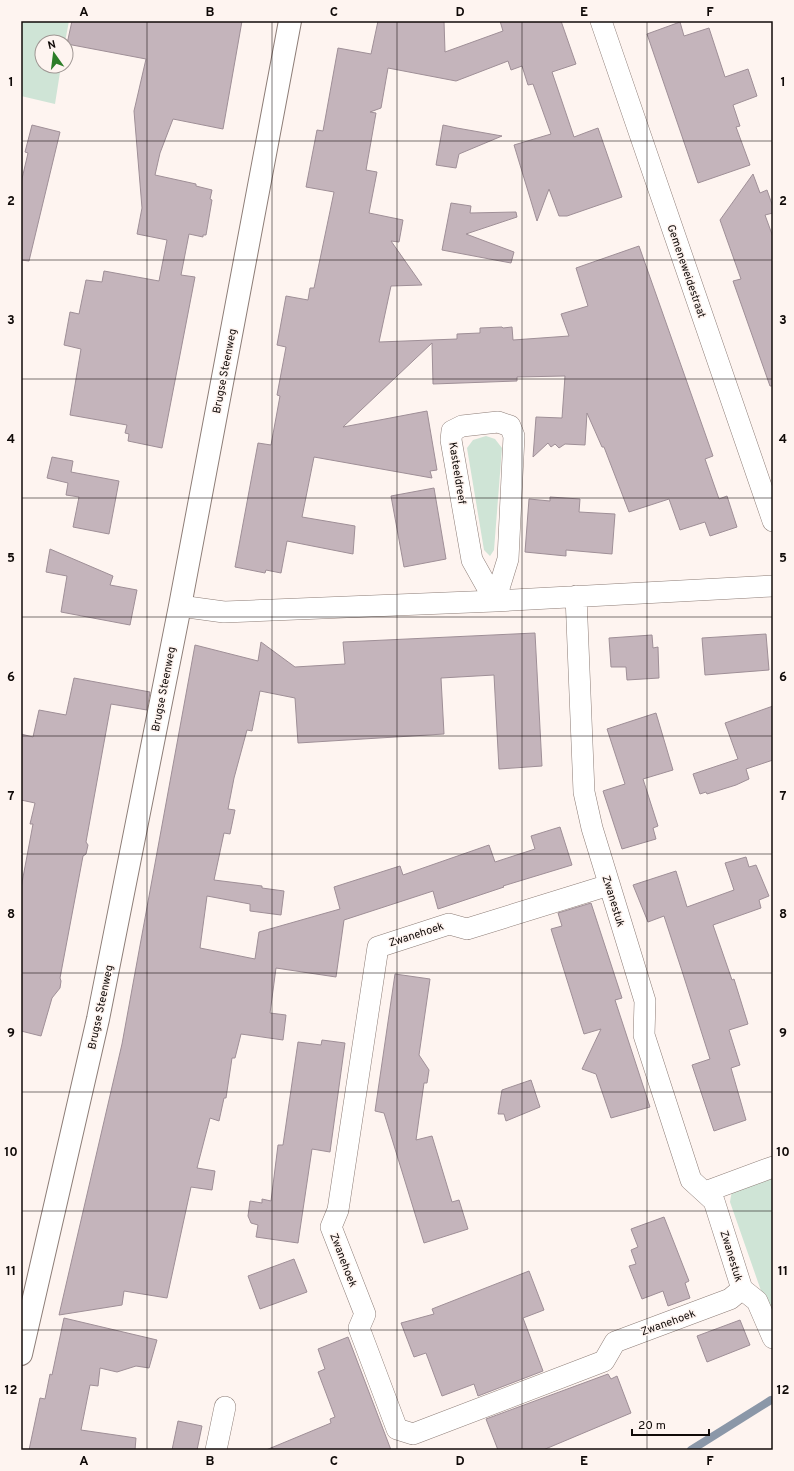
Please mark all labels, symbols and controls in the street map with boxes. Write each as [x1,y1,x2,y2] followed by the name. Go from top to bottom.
[79,5,89,21] text: A
[206,5,215,21] text: B
[330,5,338,21] text: C
[455,5,465,21] text: D
[580,5,588,21] text: E
[706,5,714,21] text: F
[34,34,74,74] north arrow
[46,38,57,53] text: N
[8,75,14,91] text: 1
[780,75,786,91] text: 1
[7,194,15,210] text: 2
[779,194,787,210] text: 2
[663,223,709,320] street label: Gemeneweidestraat
[7,313,15,329] text: 3
[779,313,787,329] text: 3
[210,328,240,415] street label: Brugse Steenweg
[7,432,15,448] text: 4
[779,432,787,448] text: 4
[445,441,469,505] street label: Kasteeldreef
[7,551,15,567] text: 5
[779,551,787,567] text: 5
[149,646,179,733] street label: Brugse Steenweg
[7,670,15,686] text: 6
[779,670,787,686] text: 6
[8,789,15,805] text: 7
[780,789,787,805] text: 7
[599,874,628,929] street label: Zwanestuk
[7,907,15,923] text: 8
[779,907,787,923] text: 8
[387,919,446,950] street label: Zwanehoek
[85,964,117,1051] street label: Brugse Steenweg
[7,1026,15,1042] text: 9
[779,1026,787,1042] text: 9
[4,1145,18,1161] text: 10
[776,1145,790,1161] text: 10
[717,1229,746,1284] street label: Zwanestuk
[326,1231,360,1290] street label: Zwanehoek
[6,1264,16,1280] text: 11
[778,1264,788,1280] text: 11
[639,1307,698,1339] street label: Zwanehoek
[4,1383,18,1399] text: 12
[776,1383,790,1399] text: 12
[632,1411,709,1437] scale bar
[638,1418,666,1434] text: 20 m
[79,1454,89,1470] text: A
[206,1454,215,1470] text: B
[330,1454,338,1470] text: C
[455,1454,465,1470] text: D
[580,1454,588,1470] text: E
[706,1454,714,1470] text: F

